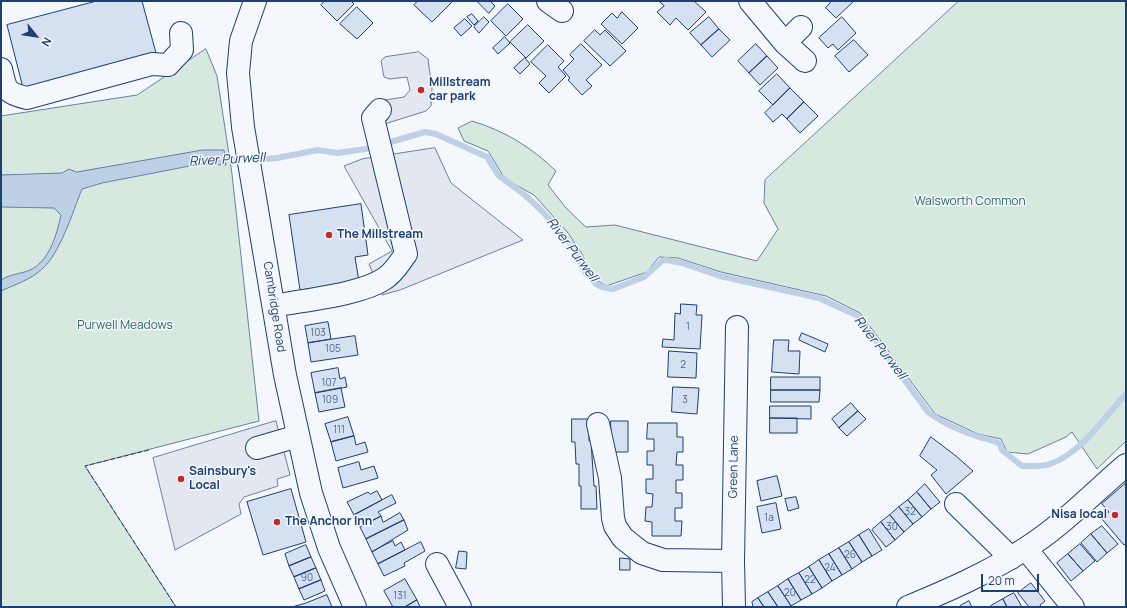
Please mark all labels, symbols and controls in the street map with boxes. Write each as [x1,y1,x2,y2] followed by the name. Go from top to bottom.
[16,16,56,56] north arrow
[38,35,55,49] text: N
[429,76,491,104] place label: Millstream car park
[416,85,426,95] marker: Millstream car park
[189,150,265,170] water label: River Purwell
[914,195,1026,209] park label: Walsworth Common
[543,215,601,285] water label: River Purwell
[337,228,423,242] place label: The Millstream
[324,230,334,240] marker: The Millstream
[260,261,288,353] street label: Cambridge Road
[850,313,910,383] water label: River Purwell
[77,319,173,333] park label: Purwell Meadows
[686,321,690,333] house number: 1
[310,327,326,339] house number: 103
[325,343,341,355] house number: 105
[680,359,686,371] house number: 2
[321,377,337,389] house number: 107
[322,394,338,406] house number: 109
[682,394,688,406] house number: 3
[333,424,345,436] house number: 111
[726,435,742,499] street label: Green Lane
[189,465,256,493] place label: Sainsbury's Local
[176,474,186,484] marker: Sainsbury's Local
[904,506,916,518] house number: 32
[1051,508,1107,522] place label: Nisa local
[1110,510,1120,520] marker: Nisa local
[764,512,774,524] house number: 1a
[285,515,372,529] place label: The Anchor Inn
[272,517,282,527] marker: The Anchor Inn
[886,521,898,533] house number: 30
[844,549,856,561] house number: 26
[824,562,836,574] house number: 24
[983,566,1041,592] scale bar
[301,572,313,584] house number: 90
[988,572,1015,589] text: 20 m
[804,574,816,586] house number: 22
[784,587,796,599] house number: 20
[393,590,407,602] house number: 131

